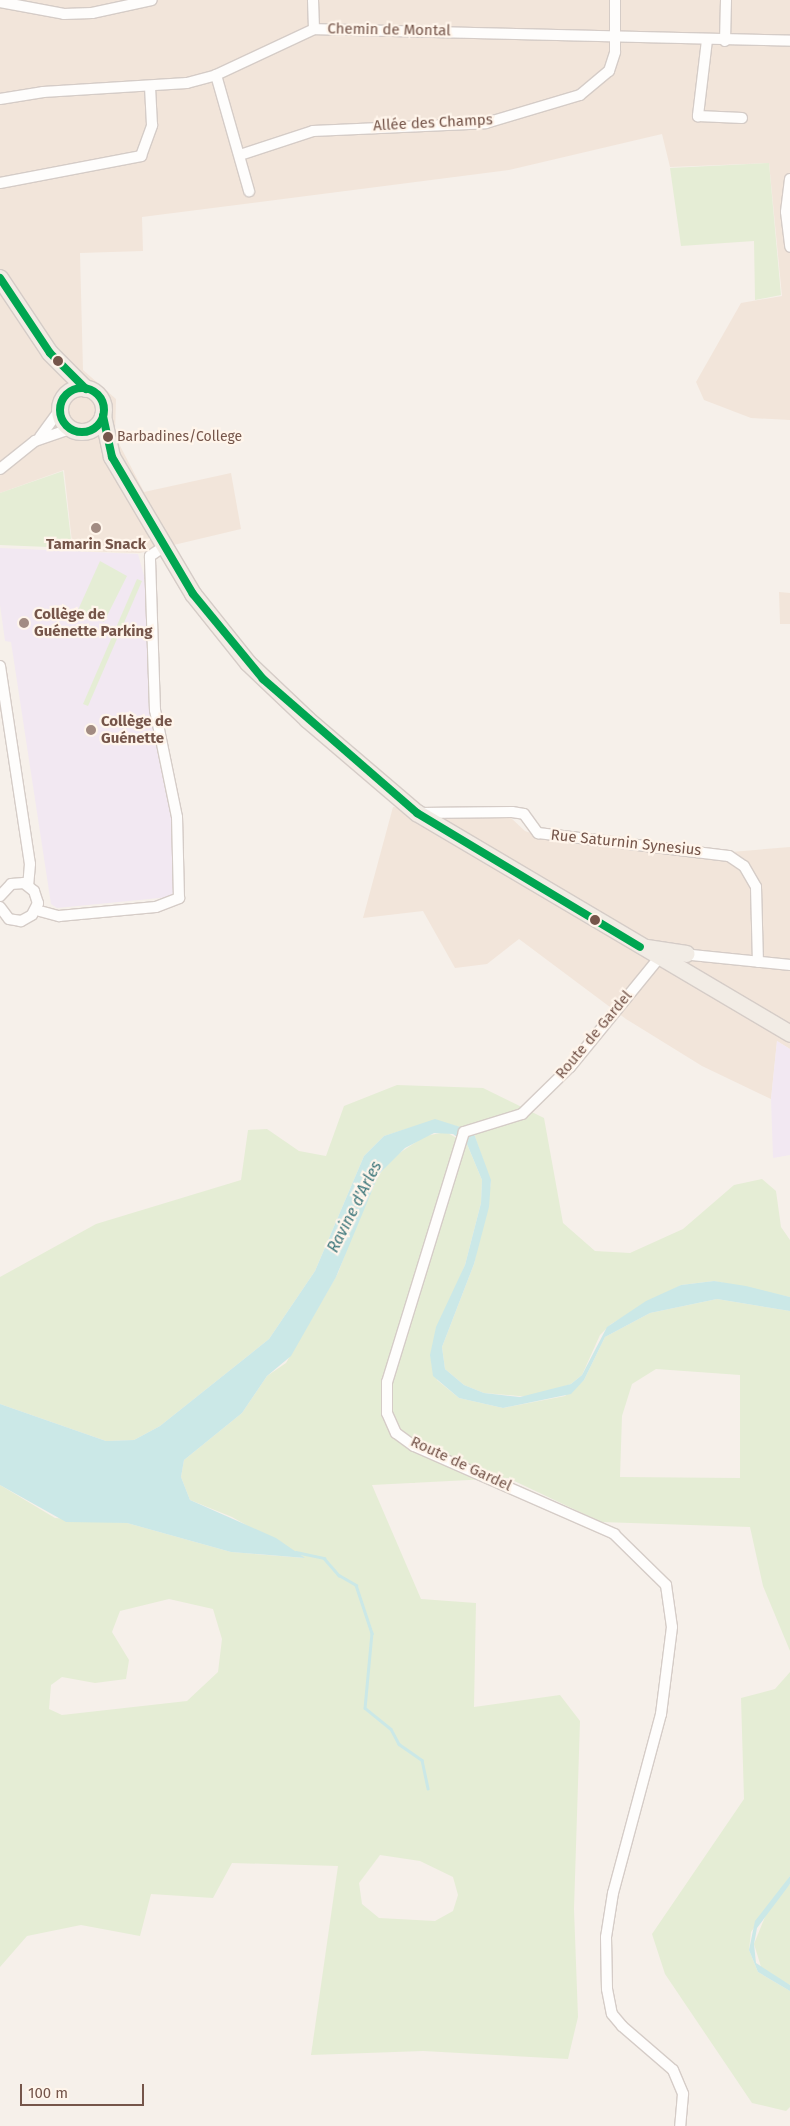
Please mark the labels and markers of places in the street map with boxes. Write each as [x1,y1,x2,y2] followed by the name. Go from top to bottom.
[53,356,63,366] unlabelled marker
[117,429,242,445] place label: Barbadines/College
[103,432,113,442] marker: Barbadines/College
[90,522,102,534] marker: Tamarin Snack
[46,536,146,554] place label: Tamarin Snack
[34,605,152,640] place label: Collège de Guénette Parking
[18,617,30,629] marker: Collège de Guénette Parking
[101,712,172,747] place label: Collège de Guénette
[85,724,97,736] marker: Collège de Guénette
[590,915,600,925] unlabelled marker

